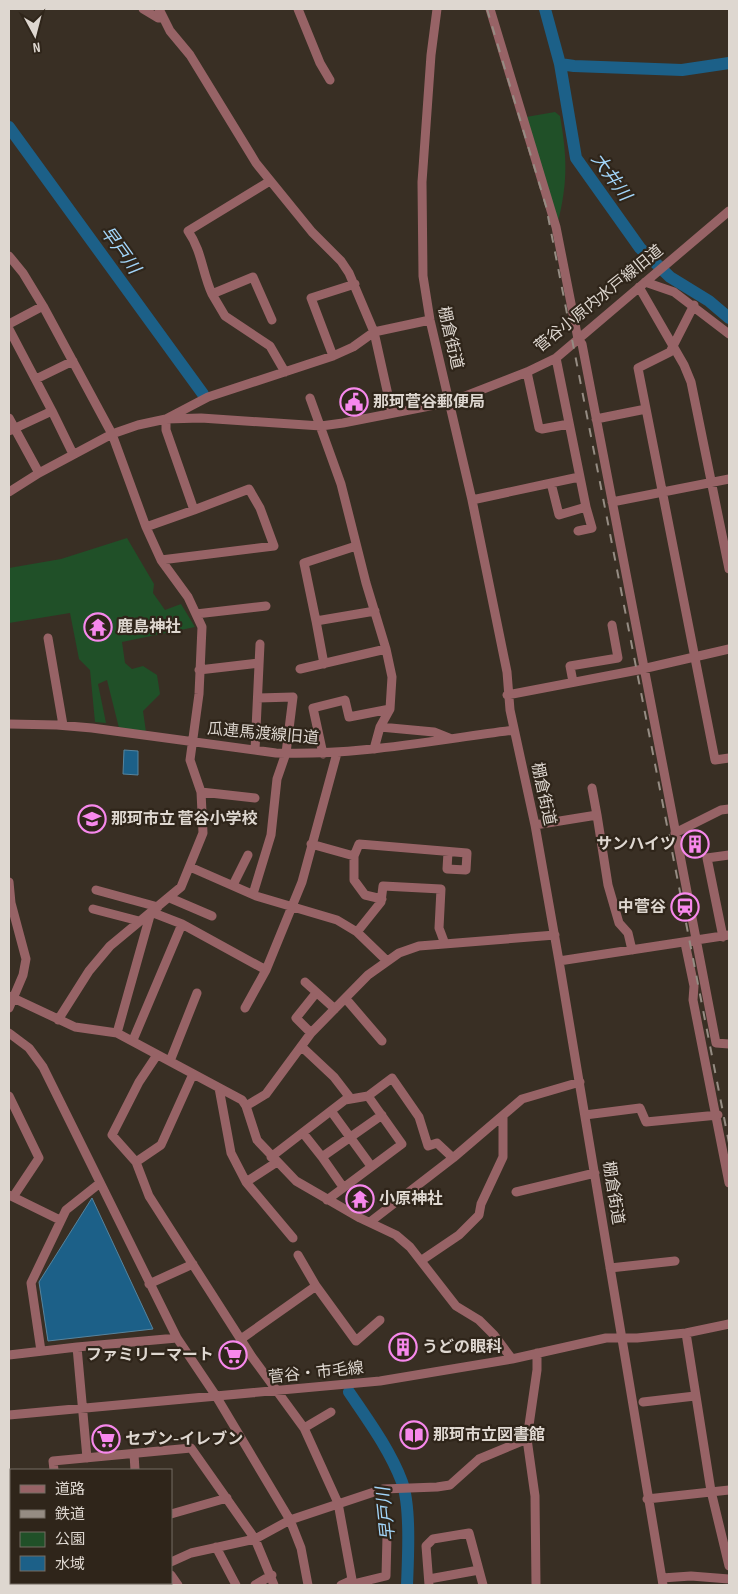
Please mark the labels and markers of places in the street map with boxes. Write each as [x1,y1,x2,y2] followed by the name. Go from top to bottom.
[339,387,369,417] public building icon: 那珂菅谷郵便局
[373,393,485,412] place label: 那珂菅谷郵便局
[83,612,113,642] temple icon: 鹿島神社
[117,617,181,637] place label: 鹿島神社
[77,804,107,834] school or university icon: 那珂市立 菅谷小学校
[111,810,258,829] place label: 那珂市立 菅谷小学校
[680,829,710,859] building icon: サンハイツ
[596,835,676,854] place label: サンハイツ
[670,892,700,922] station icon: 中菅谷
[618,898,666,917] place label: 中菅谷
[345,1184,375,1214] temple icon: 小原神社
[379,1189,443,1209] place label: 小原神社
[388,1332,418,1362] building icon: うどの眼科
[422,1338,502,1357] place label: うどの眼科
[218,1340,248,1370] supermarket icon: ファミリーマート
[86,1346,214,1365] place label: ファミリーマート
[399,1420,429,1450] library icon: 那珂市立図書館
[91,1424,121,1454] supermarket icon: セブン-イレブン
[433,1426,545,1445] place label: 那珂市立図書館
[125,1430,243,1449] place label: セブン-イレブン

